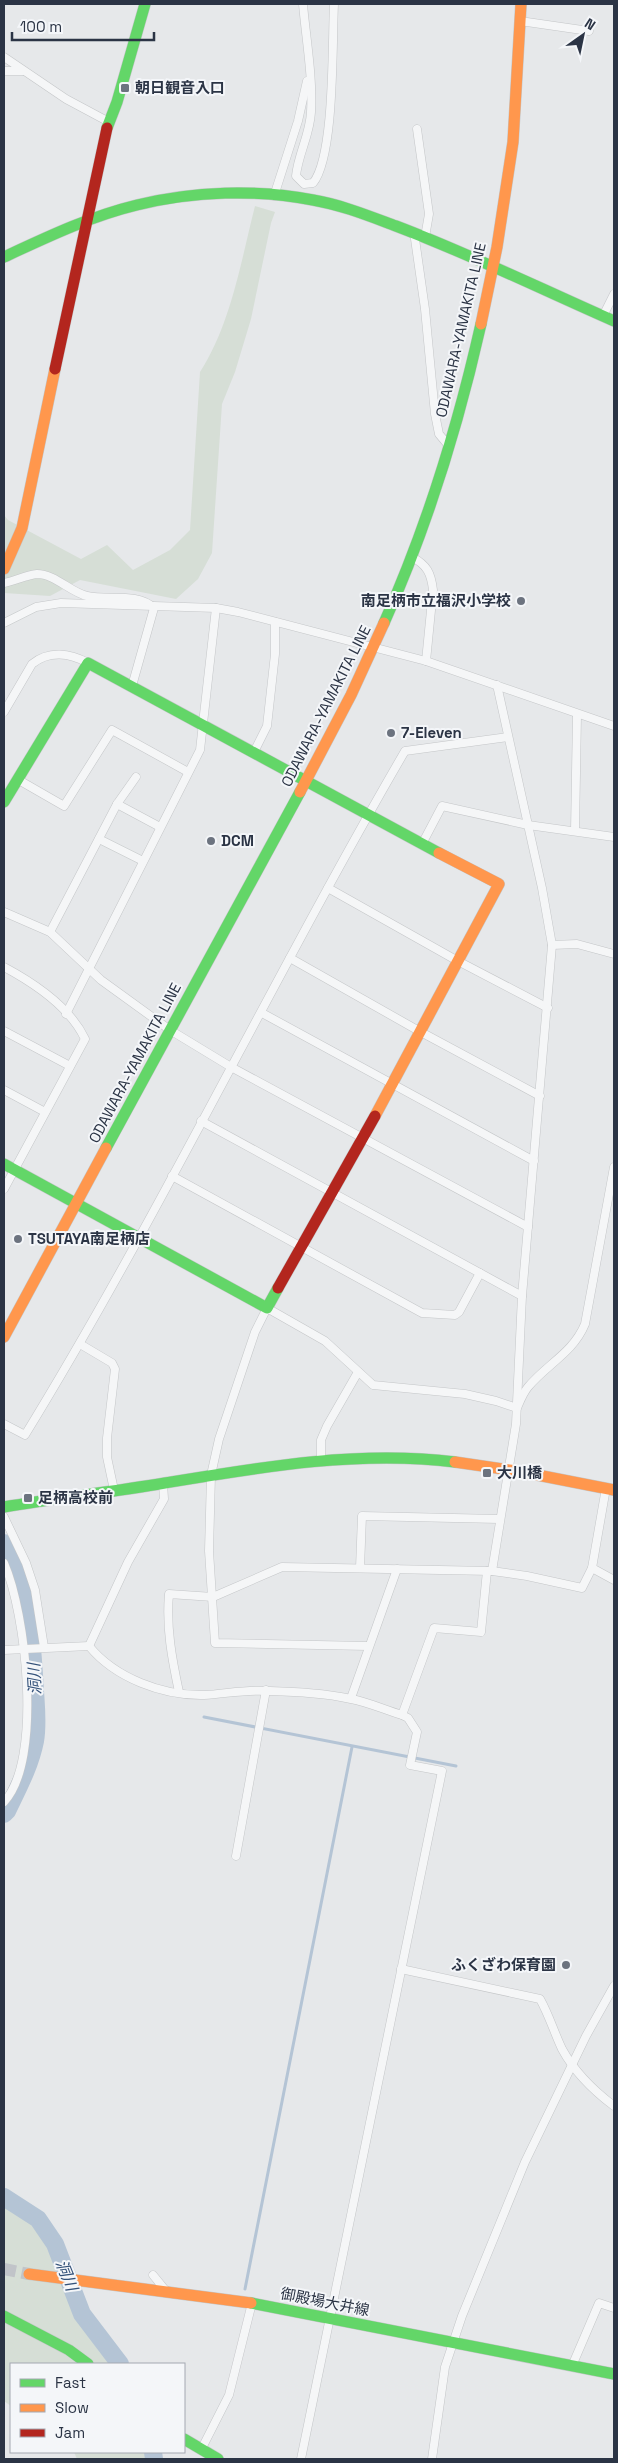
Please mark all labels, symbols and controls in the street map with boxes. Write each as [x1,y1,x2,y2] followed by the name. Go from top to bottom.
[12,10,155,42] scale bar
[558,10,608,60] north arrow
[581,14,599,34] text: N
[20,17,62,36] text: 100 m
[135,78,225,97] place label: 朝日観音入口
[119,82,131,94] marker: 朝日観音入口
[431,241,490,419] street label: ODAWARA-YAMAKITA LINE
[361,591,511,610] place label: 南足柄市立福沢小学校
[515,595,527,607] marker: 南足柄市立福沢小学校
[277,622,375,790] street label: ODAWARA-YAMAKITA LINE
[401,723,462,742] place label: 7-Eleven
[385,727,397,739] marker: 7-Eleven
[221,831,254,850] place label: DCM
[205,835,217,847] marker: DCM
[84,979,185,1146] street label: ODAWARA-YAMAKITA LINE
[28,1229,150,1248] place label: TSUTAYA南足柄店
[12,1233,24,1245] marker: TSUTAYA南足柄店
[497,1463,543,1482] place label: 大川橋
[481,1467,493,1479] marker: 大川橋
[38,1488,113,1507] place label: 足柄高校前
[22,1492,34,1504] marker: 足柄高校前
[23,1660,46,1696] water label: 洞川
[451,1955,556,1974] place label: ふくざわ保育園
[560,1959,572,1971] marker: ふくざわ保育園
[51,2256,83,2296] water label: 洞川
[279,2284,371,2319] street label: 御殿場大井線
[10,2363,185,2453] legend
[55,2373,86,2392] text: Fast
[55,2398,89,2417] text: Slow
[55,2423,85,2442] text: Jam

